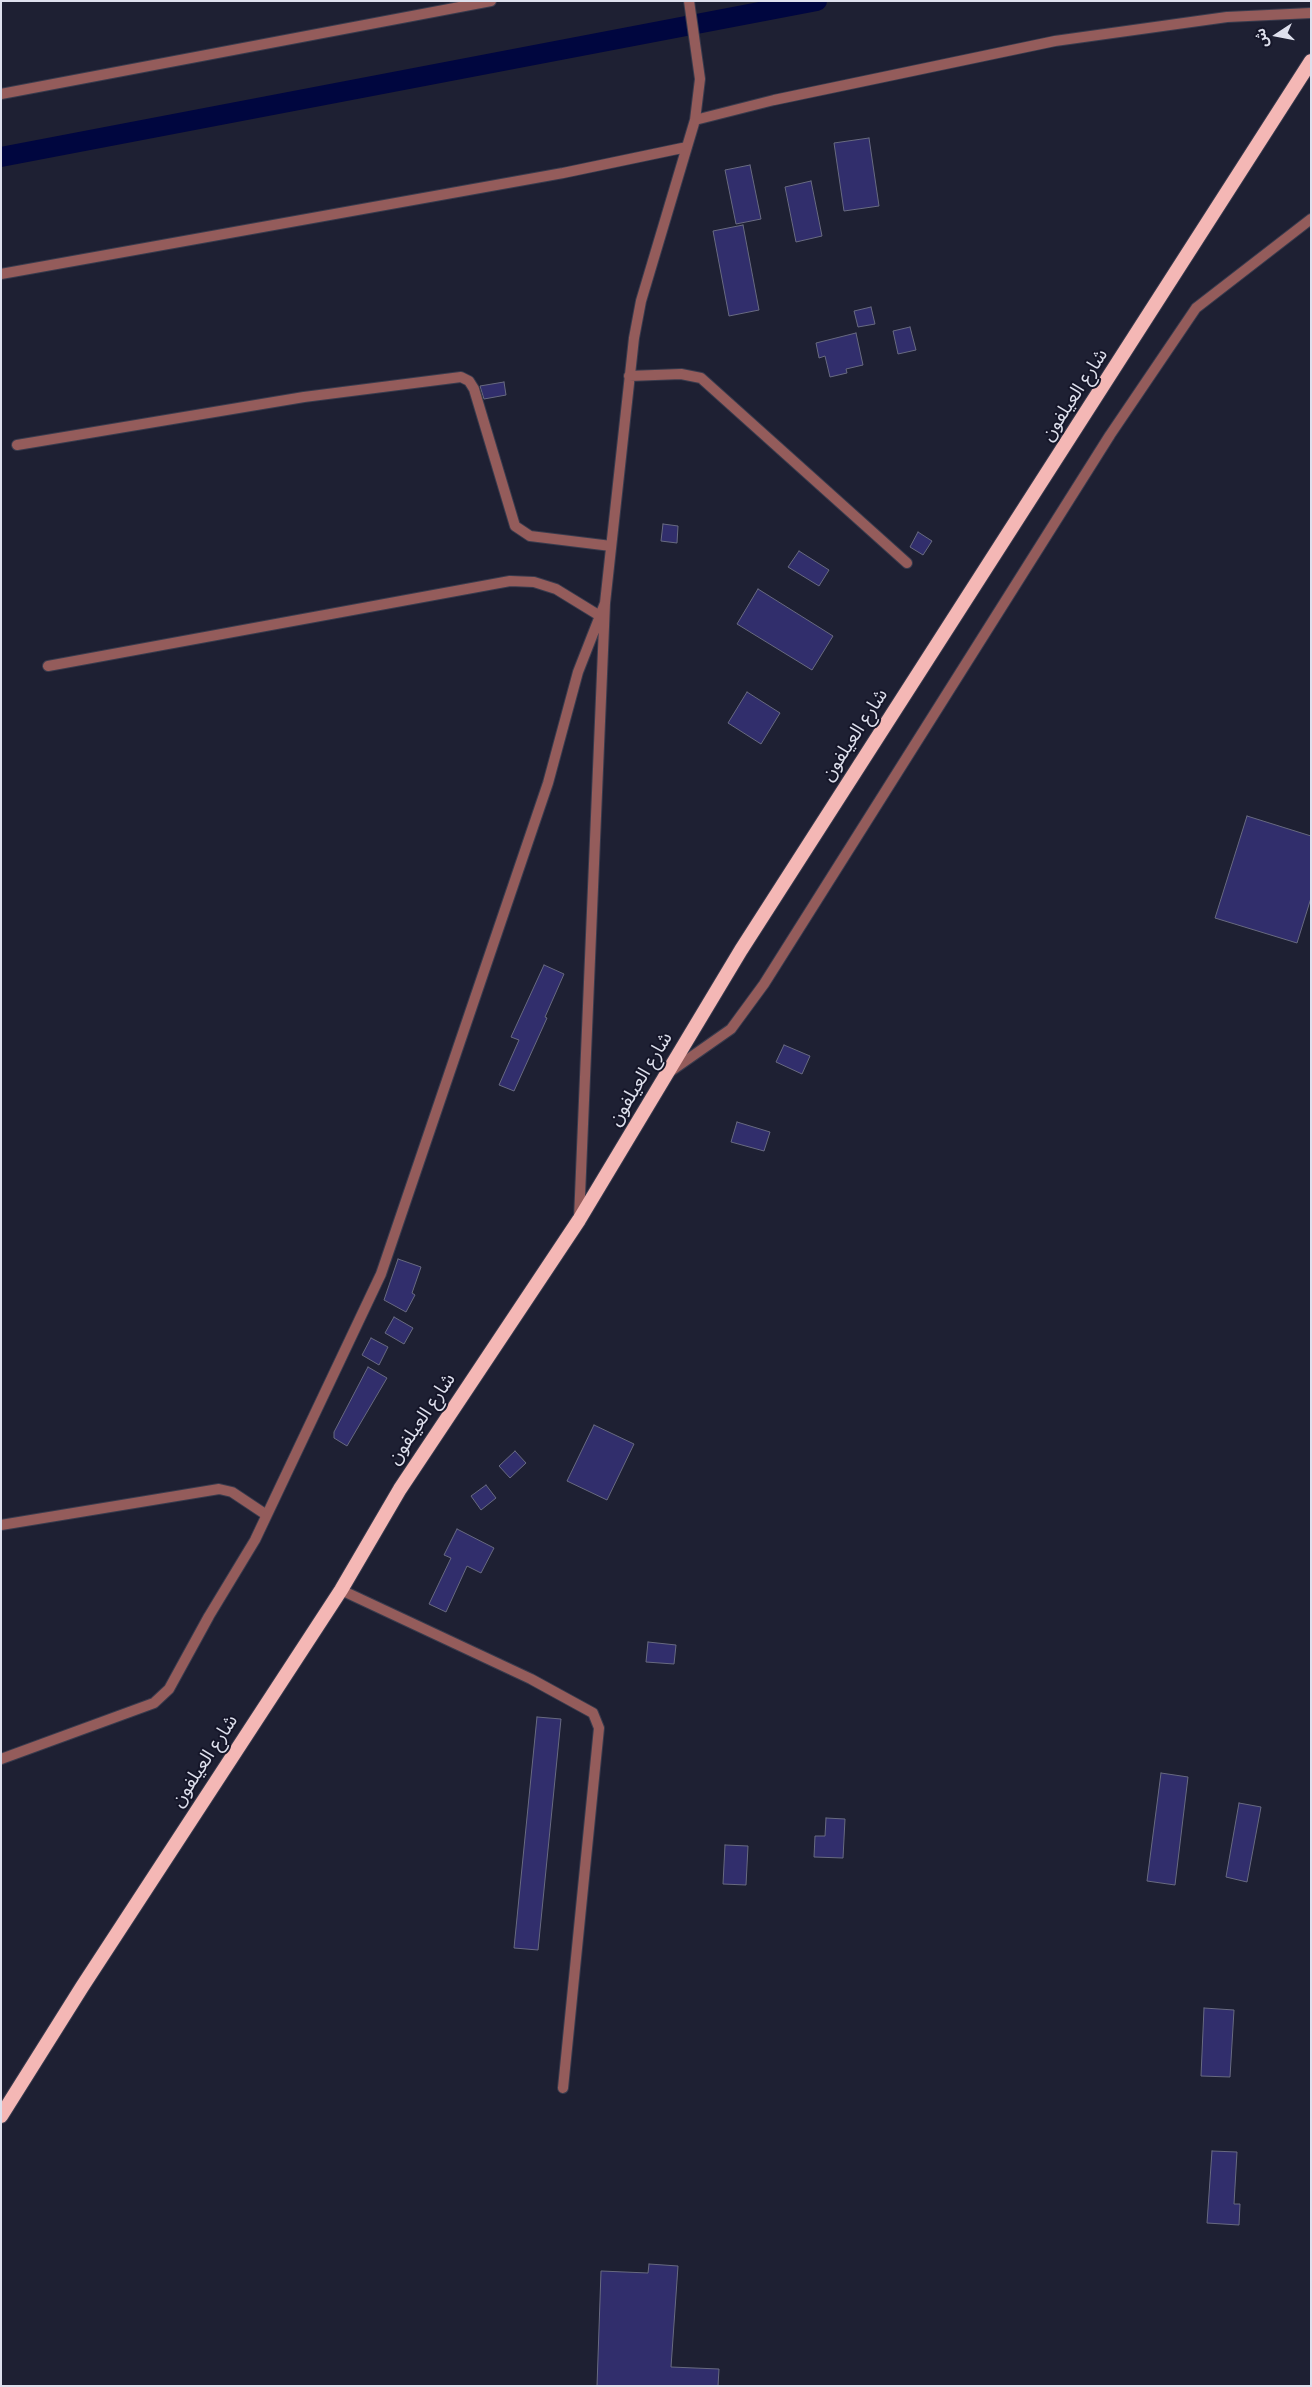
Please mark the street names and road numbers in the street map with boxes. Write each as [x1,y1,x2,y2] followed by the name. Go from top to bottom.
[1038,346,1114,446] street label: شارع العيلفون
[818,686,894,786] street label: شارع العيلفون
[605,1029,679,1131] street label: شارع العيلفون
[384,1370,462,1470] street label: شارع العيلفون
[168,1712,244,1812] street label: شارع العيلفون

